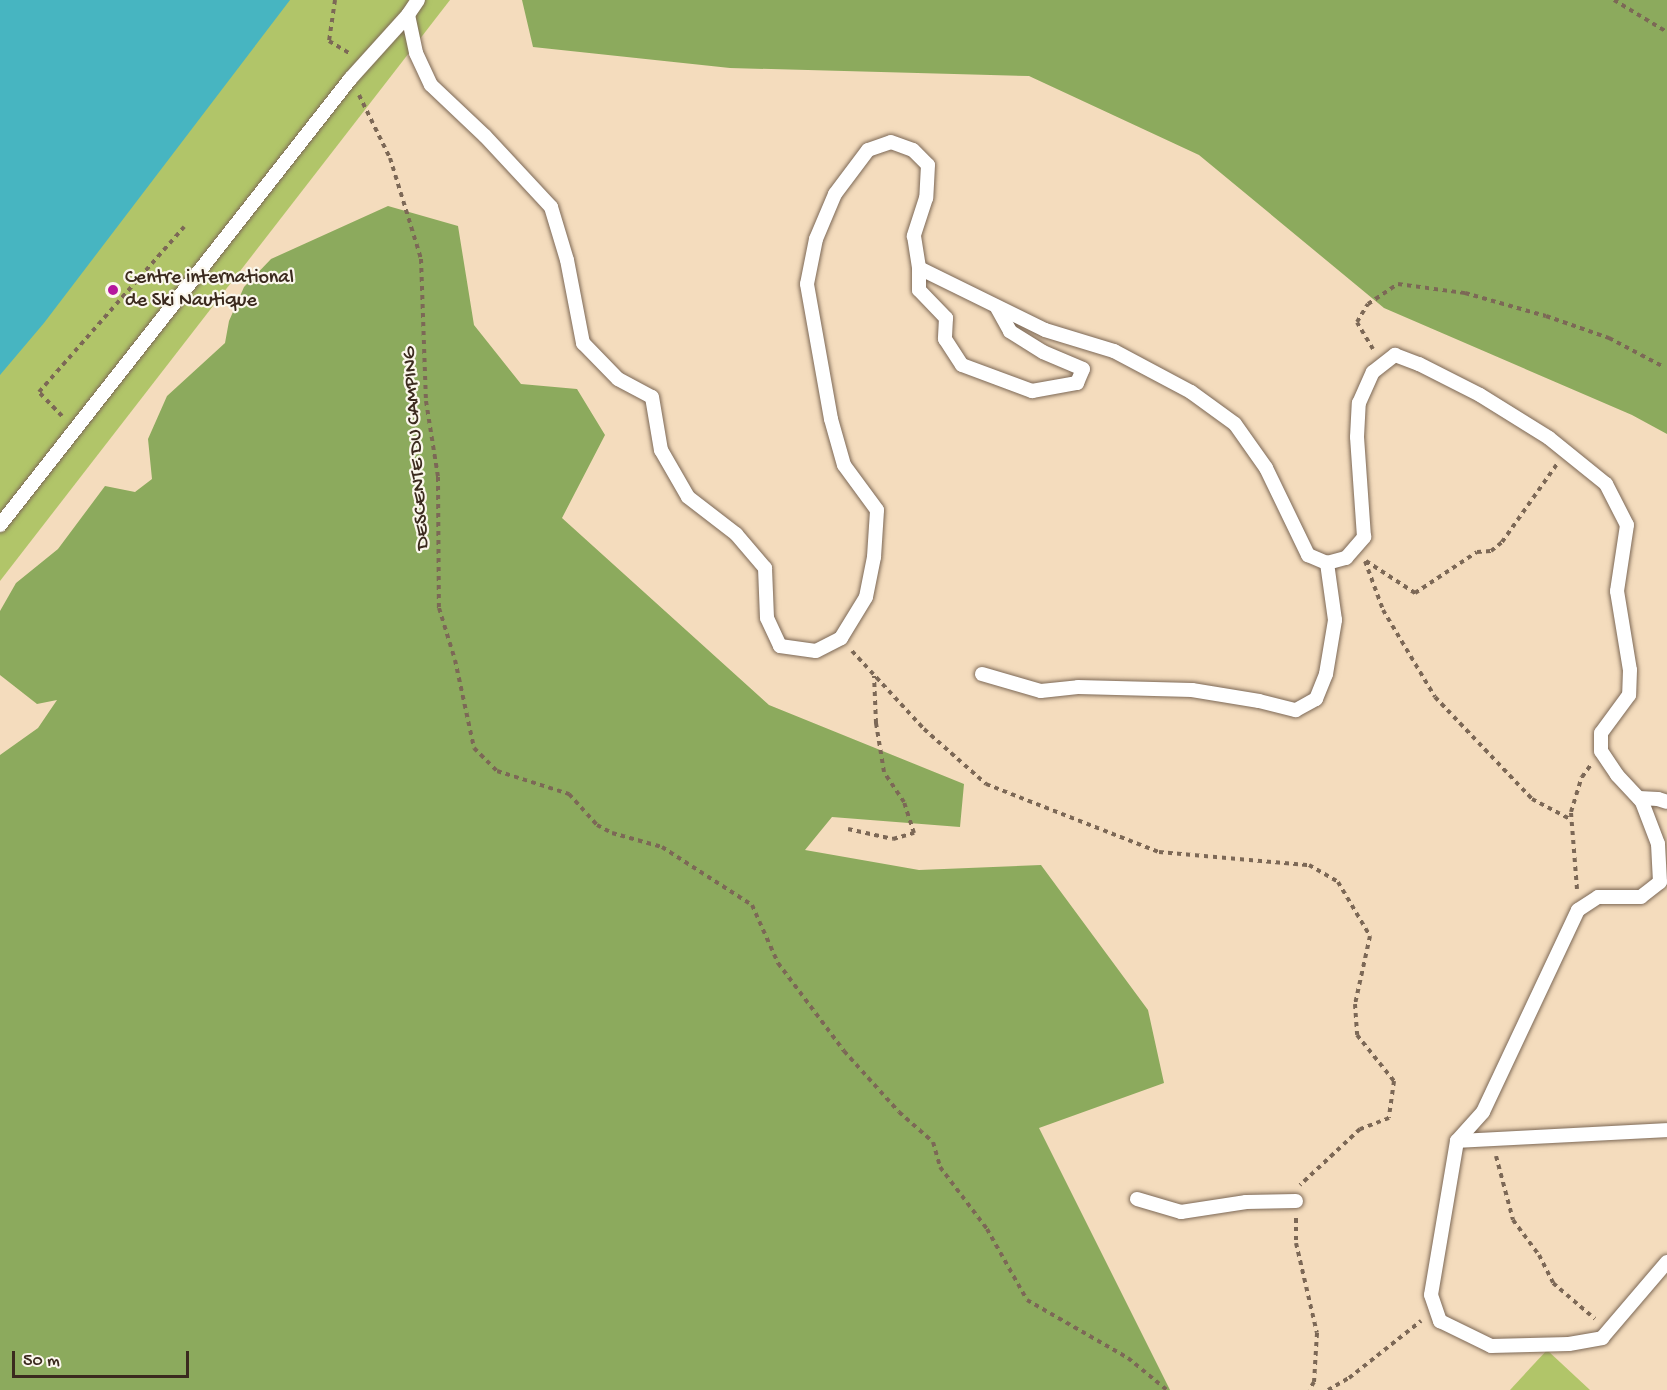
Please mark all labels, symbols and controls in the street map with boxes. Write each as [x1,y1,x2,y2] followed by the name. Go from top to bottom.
[125,266,294,313] place label: Centre international de Ski Nautique
[106,283,120,297] marker: Centre international de Ski Nautique
[398,346,436,550] street label: DESCENTE DU CAMPING
[15,1339,192,1377] scale bar
[23,1351,60,1372] text: 50 m

